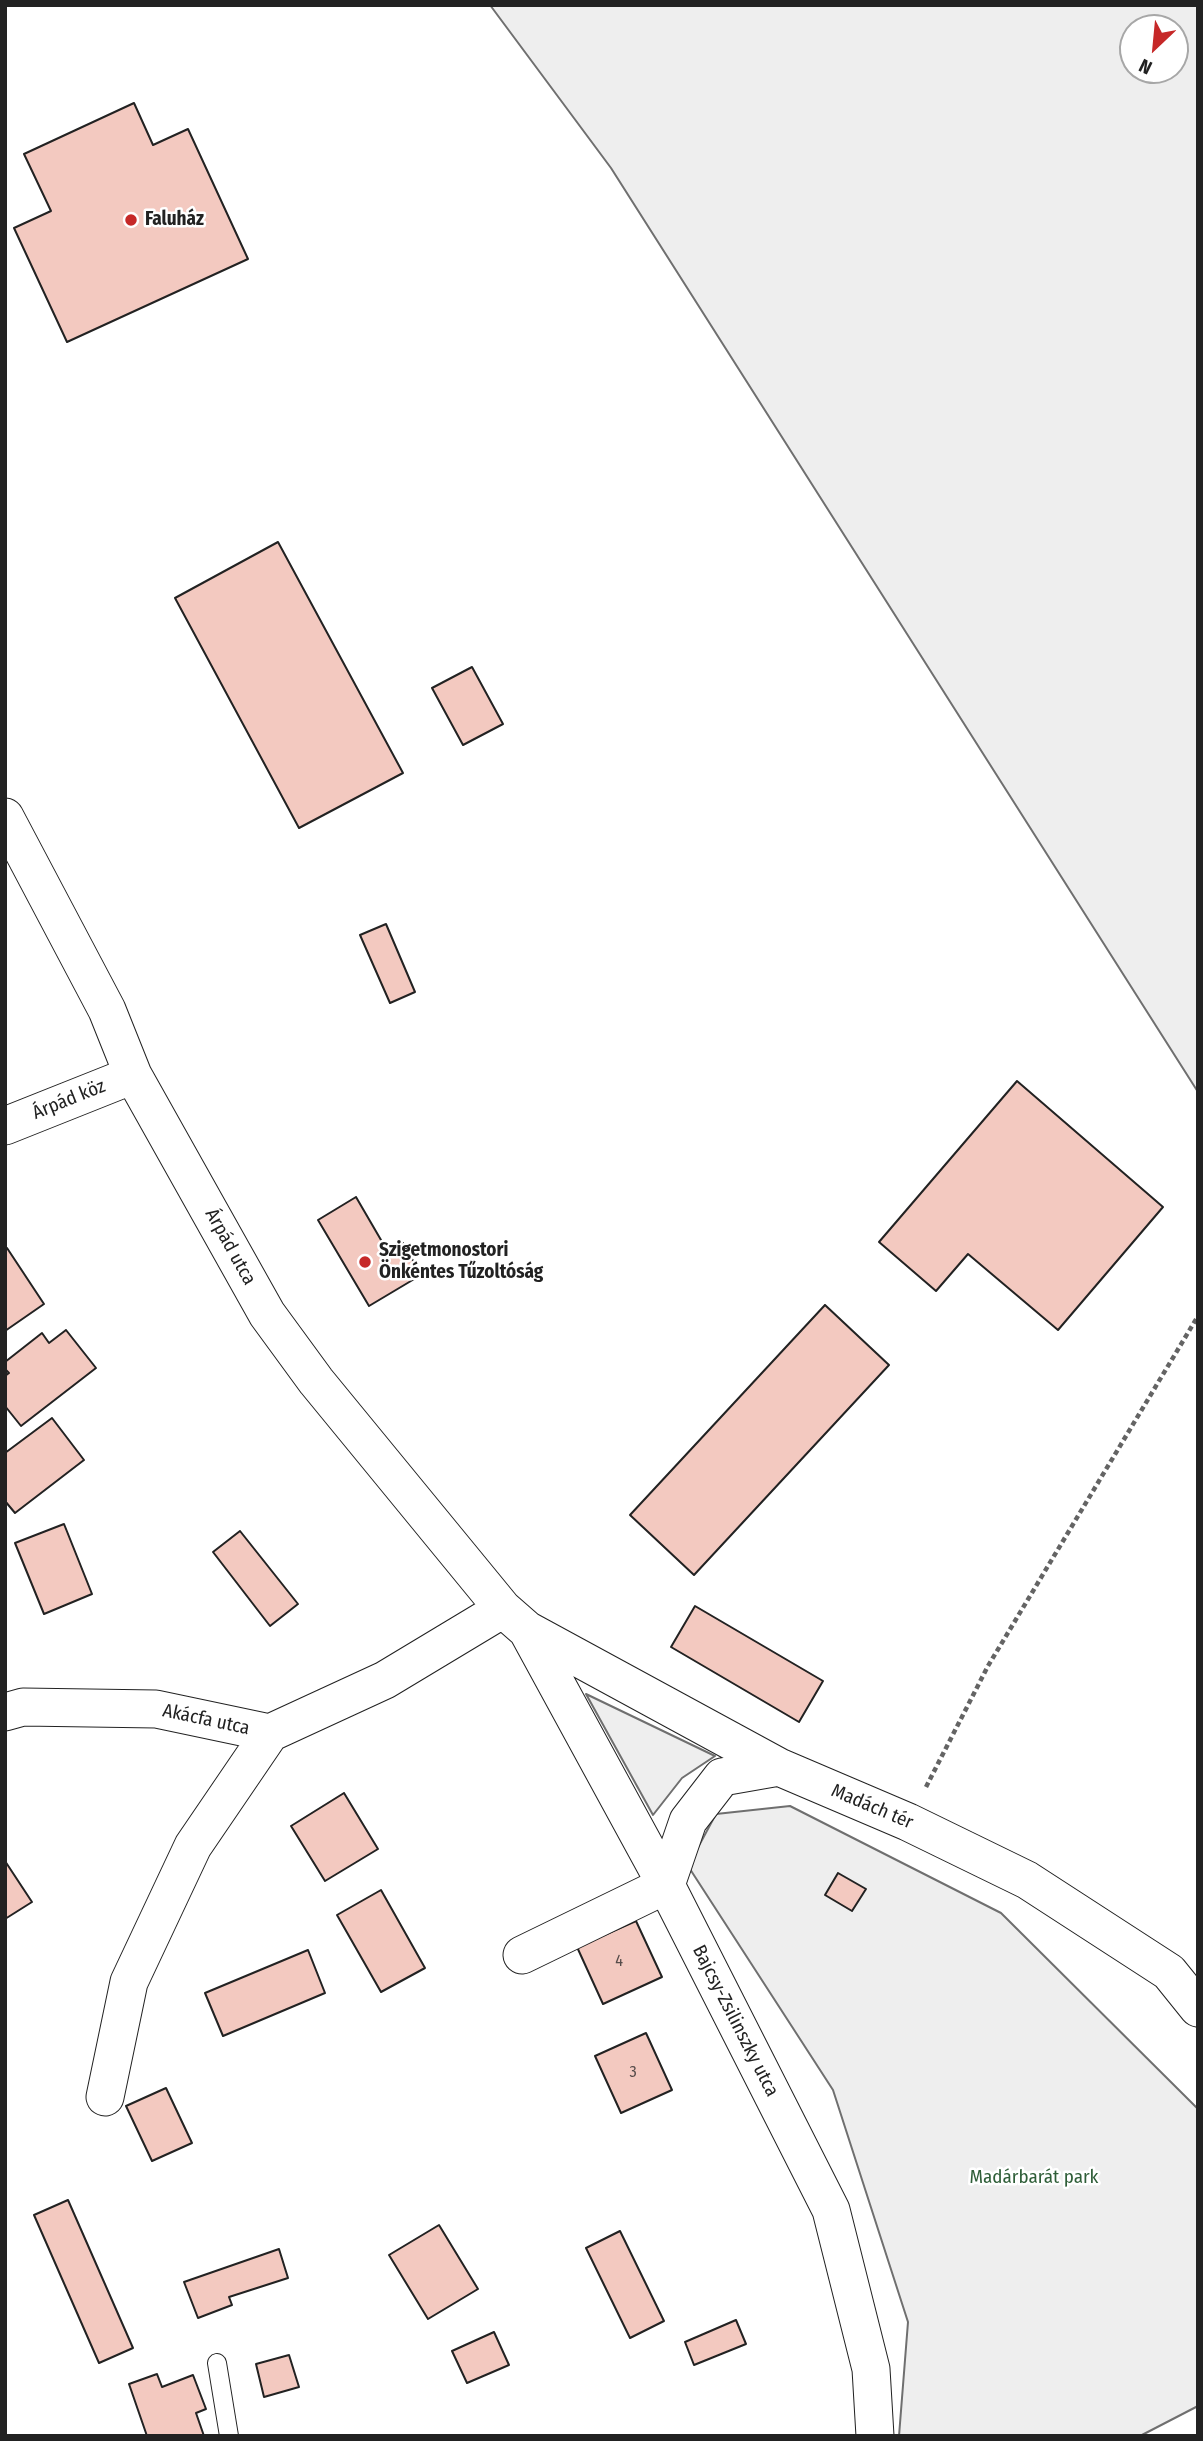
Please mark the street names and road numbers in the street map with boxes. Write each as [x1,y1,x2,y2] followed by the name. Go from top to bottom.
[29,1075,109,1125] street label: Árpád köz
[200,1205,260,1289] street label: Árpád utca
[160,1700,252,1740] street label: Akácfa utca
[828,1780,916,1834] street label: Madách tér
[687,1941,783,2101] street label: Bajcsy-Zsilinszky utca

